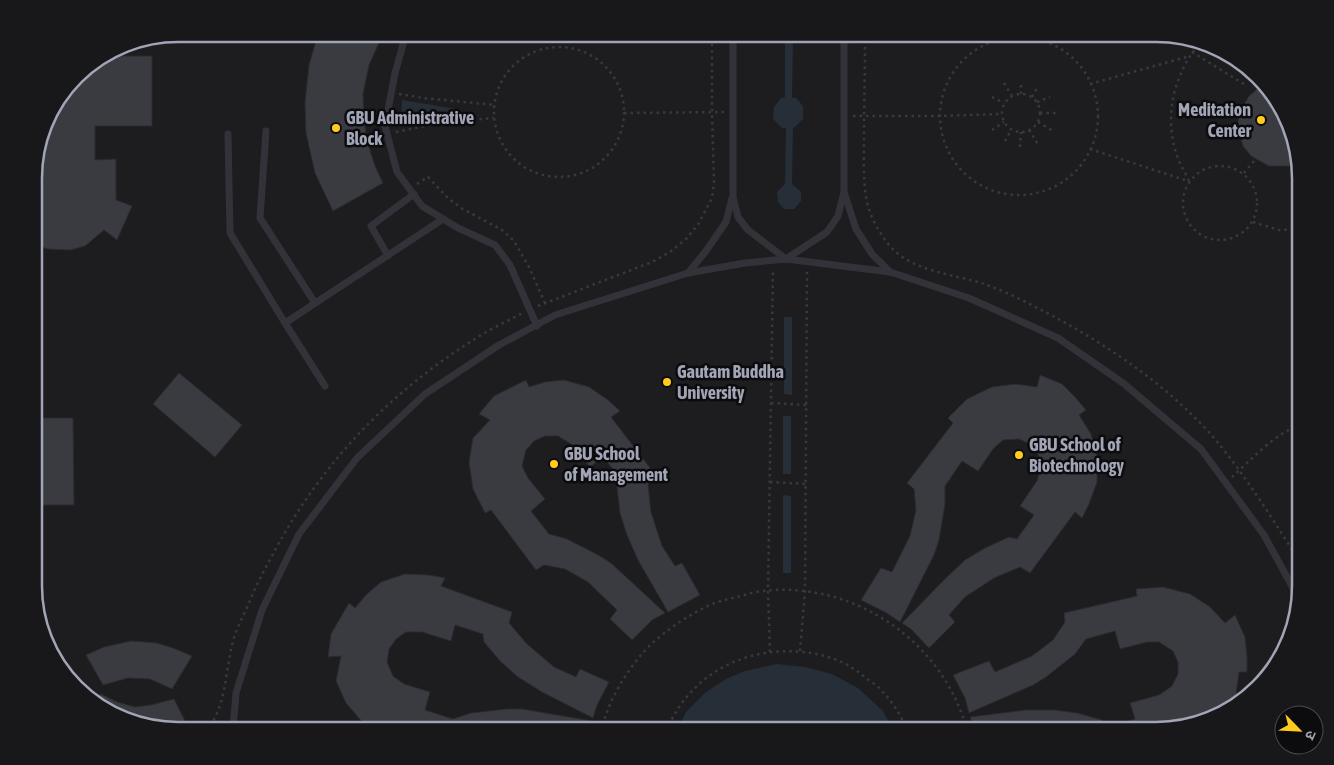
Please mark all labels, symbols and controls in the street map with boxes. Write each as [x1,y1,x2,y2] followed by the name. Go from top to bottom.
[1178,99,1252,141] place label: Meditation Center
[346,107,474,149] place label: GBU Administrative Block
[1255,114,1267,126] marker: Meditation Center
[330,122,342,134] marker: GBU Administrative Block
[677,361,784,403] place label: Gautam Buddha University
[661,376,673,388] marker: Gautam Buddha University
[1029,434,1125,476] place label: GBU School of Biotechnology
[564,443,669,485] place label: GBU School of Management
[1013,449,1025,461] marker: GBU School of Biotechnology
[548,458,560,470] marker: GBU School of Management
[1274,705,1324,755] north arrow
[1302,728,1320,743] text: उ

